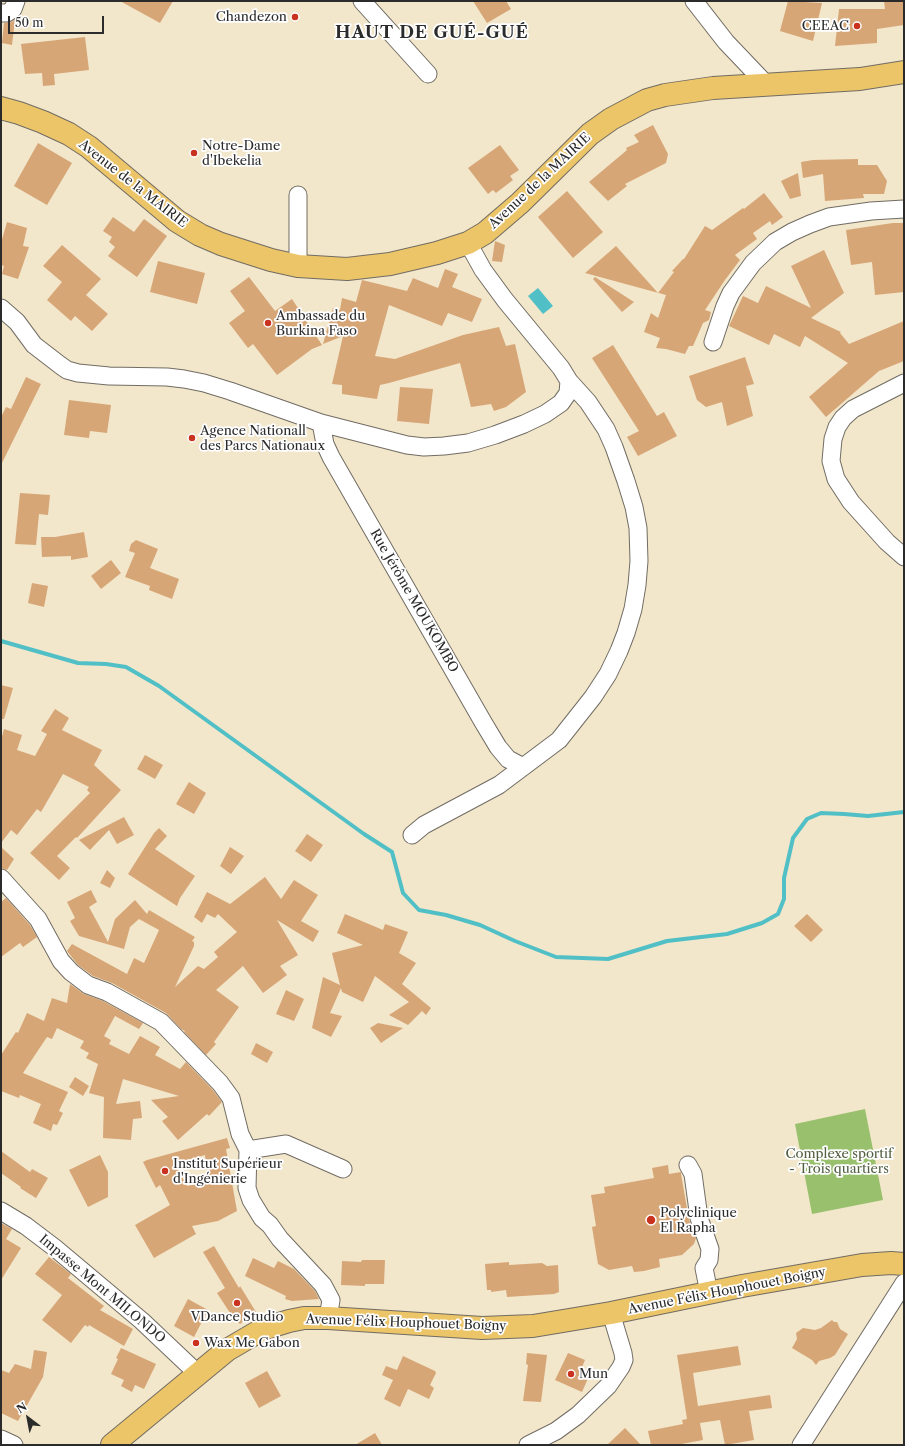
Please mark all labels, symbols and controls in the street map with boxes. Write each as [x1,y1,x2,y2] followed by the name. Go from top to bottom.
[10,8,106,34] scale bar
[216,9,287,25] place label: Chandezon
[290,12,300,22] marker: Chandezon
[15,15,44,30] text: 50 m
[802,18,849,34] place label: CEEAC
[852,21,862,31] marker: CEEAC
[335,23,529,43] district label: HAUT DE GUÉ-GUÉ
[486,130,594,232] street label: Avenue de la MAIRIE
[76,137,190,231] street label: Avenue de la MAIRIE
[202,138,280,169] place label: Notre-Dame d'Ibekelia
[189,148,199,158] marker: Notre-Dame d'Ibekelia
[276,308,365,339] place label: Ambassade du Burkina Faso
[263,318,273,328] marker: Ambassade du Burkina Faso
[200,423,325,454] place label: Agence Nationall des Parcs Nationaux
[187,433,197,443] marker: Agence Nationall des Parcs Nationaux
[367,527,461,675] street label: Rue Jérôme MOUKOMBO
[785,1146,893,1177] park label: Complexe sportif - Trois quartiers
[173,1156,282,1187] place label: Institut Supérieur d'Ingénierie
[160,1166,170,1176] marker: Institut Supérieur d'Ingénierie
[660,1205,737,1236] place label: Polyclinique El Rapha
[645,1214,657,1226] marker: Polyclinique El Rapha
[36,1232,168,1346] street label: Impasse Mont MILONDO
[627,1264,827,1318] street label: Avenue Félix Houphouet Boigny
[232,1298,242,1308] marker: VDance Studio
[191,1309,283,1325] place label: VDance Studio
[305,1312,507,1334] street label: Avenue Félix Houphouet Boigny
[204,1335,300,1351] place label: Wax Me Gabon
[191,1338,201,1348] marker: Wax Me Gabon
[579,1366,608,1382] place label: Mun
[566,1369,576,1379] marker: Mun
[8,1398,48,1438] north arrow
[14,1399,29,1416] text: N

